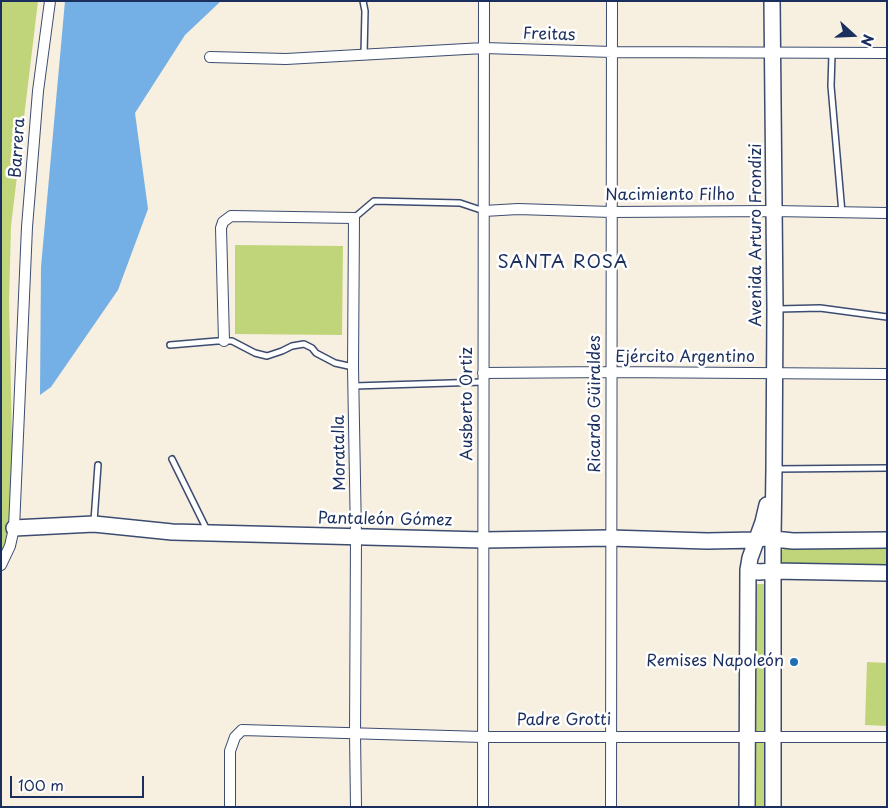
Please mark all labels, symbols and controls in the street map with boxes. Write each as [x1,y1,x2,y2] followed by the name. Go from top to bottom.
[828,10,878,60] north arrow
[522,24,576,46] street label: Freitas
[856,31,879,49] text: N
[6,117,30,179] street label: Barrera
[747,143,767,327] street label: Avenida Arturo Frondizi
[605,186,735,206] street label: Nacimiento Filho
[497,252,629,274] district label: SANTA ROSA
[586,335,606,473] street label: Ricardo Güiraldes
[458,347,478,461] street label: Ausberto Ortiz
[615,348,755,368] street label: Ejército Argentino
[330,415,350,491] street label: Moratalla
[318,509,452,531] street label: Pantaleón Gómez
[646,652,784,672] place label: Remises Napoleón
[788,656,800,668] marker: Remises Napoleón
[517,711,611,731] street label: Padre Grotti
[12,766,146,798] scale bar
[18,773,64,796] text: 100 m

